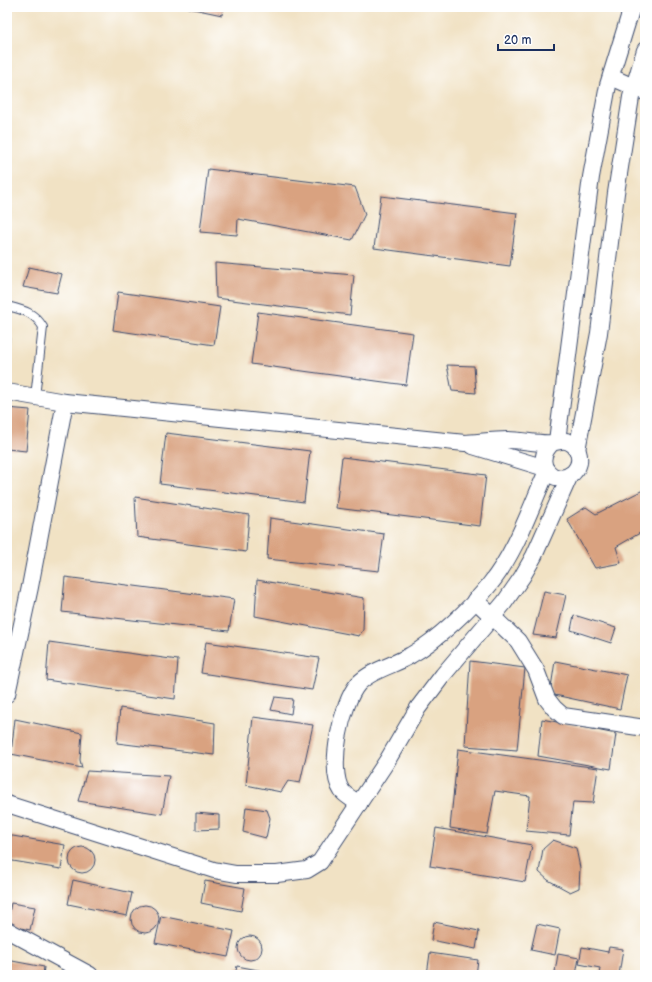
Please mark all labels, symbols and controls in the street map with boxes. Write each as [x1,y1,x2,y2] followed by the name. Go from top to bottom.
[498,26,554,52] scale bar
[504,33,531,48] text: 20 m

